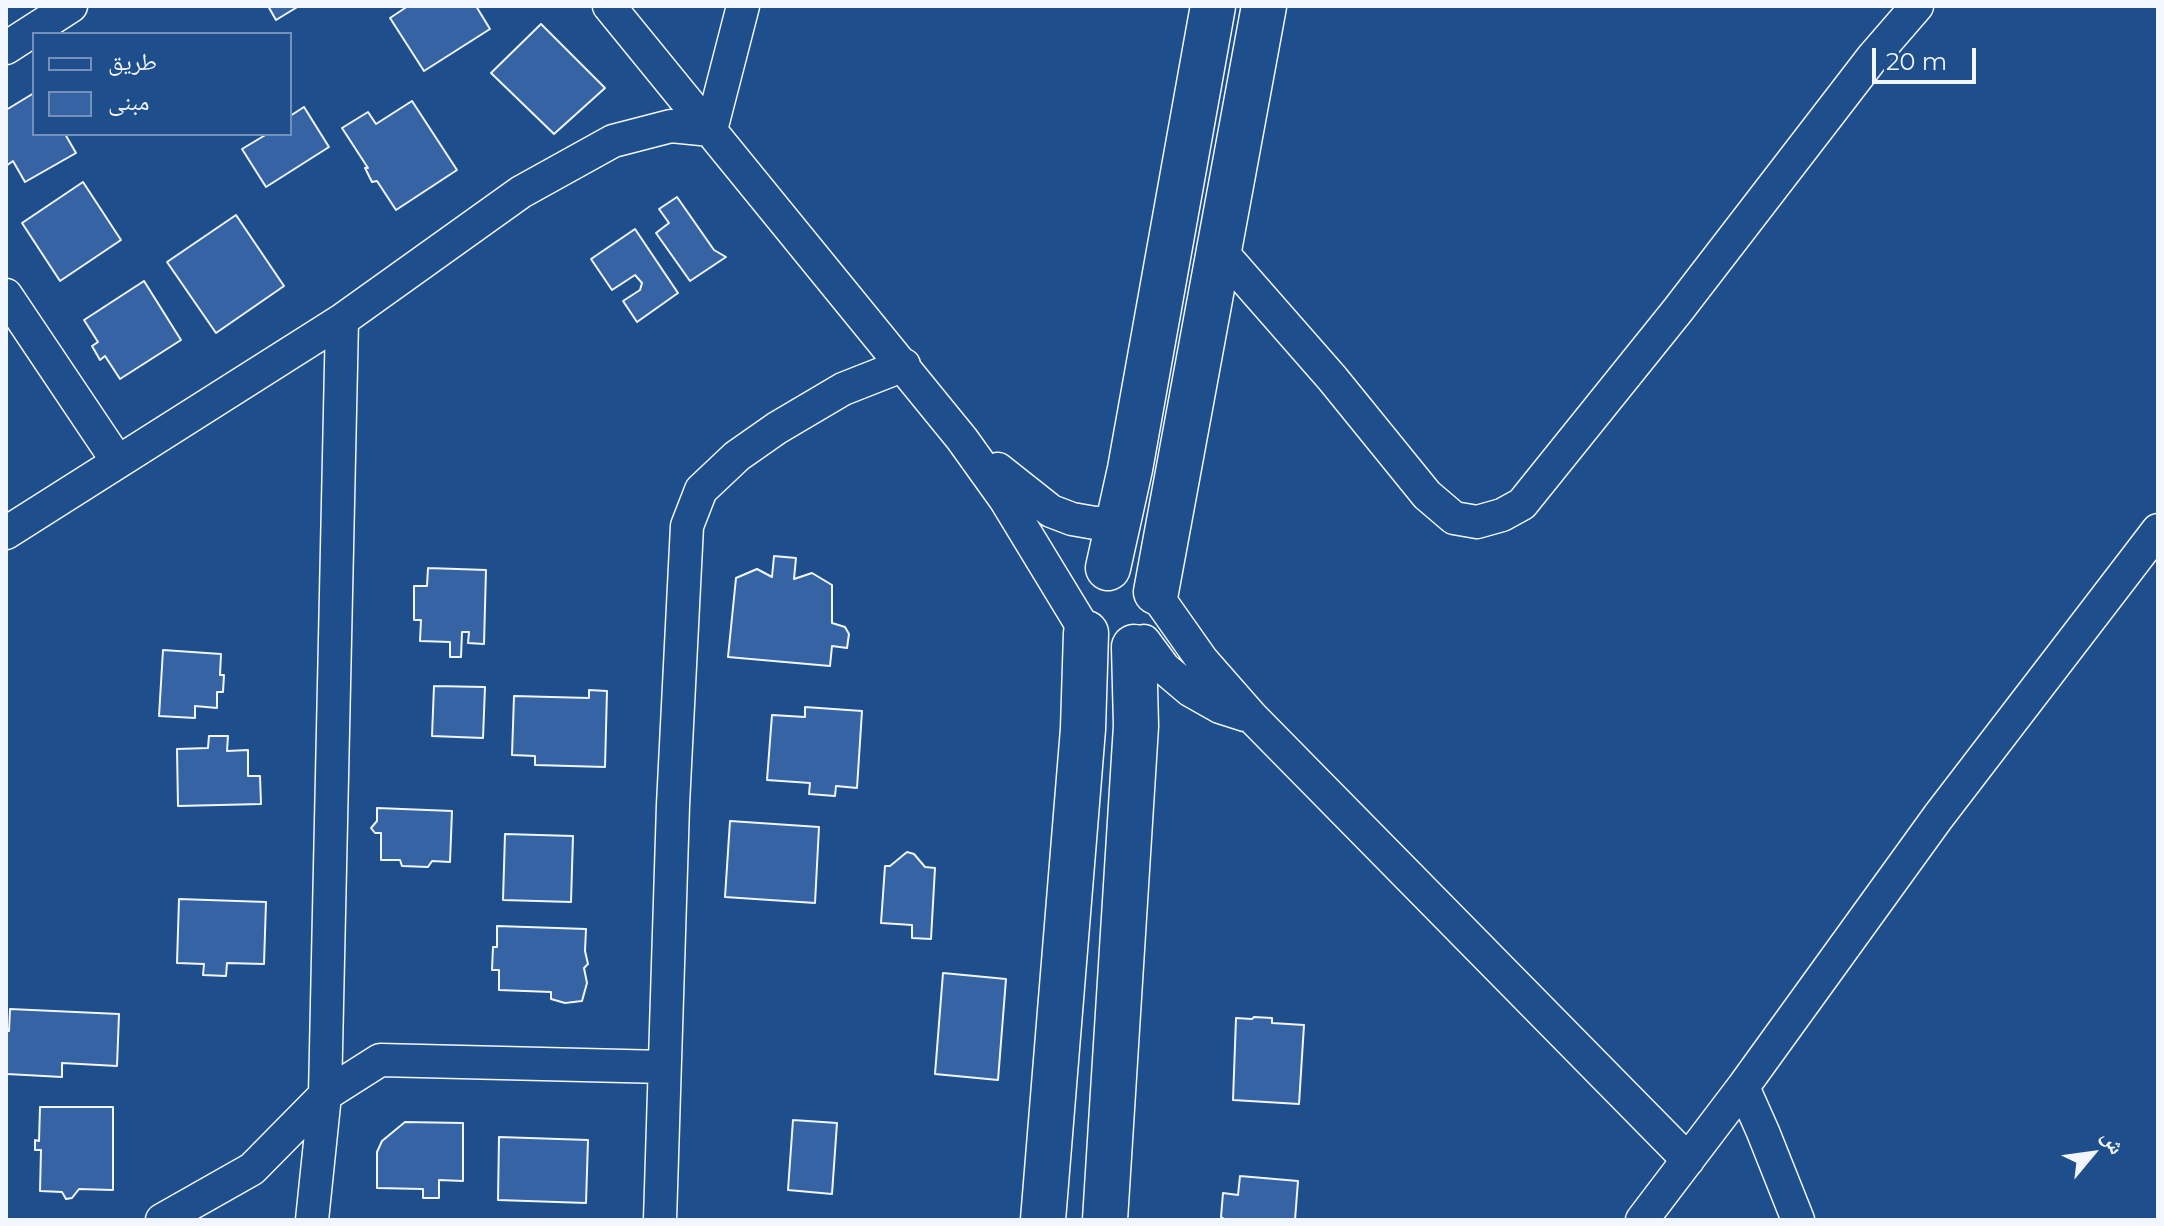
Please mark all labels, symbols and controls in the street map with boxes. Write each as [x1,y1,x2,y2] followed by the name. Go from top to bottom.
[32,32,292,136] legend
[1876,32,1980,82] scale bar
[108,47,157,76] text: طريق
[1886,47,1947,76] text: 20 m
[108,87,149,116] text: مبنى
[2052,1114,2132,1194] north arrow
[2096,1125,2131,1159] text: ش

